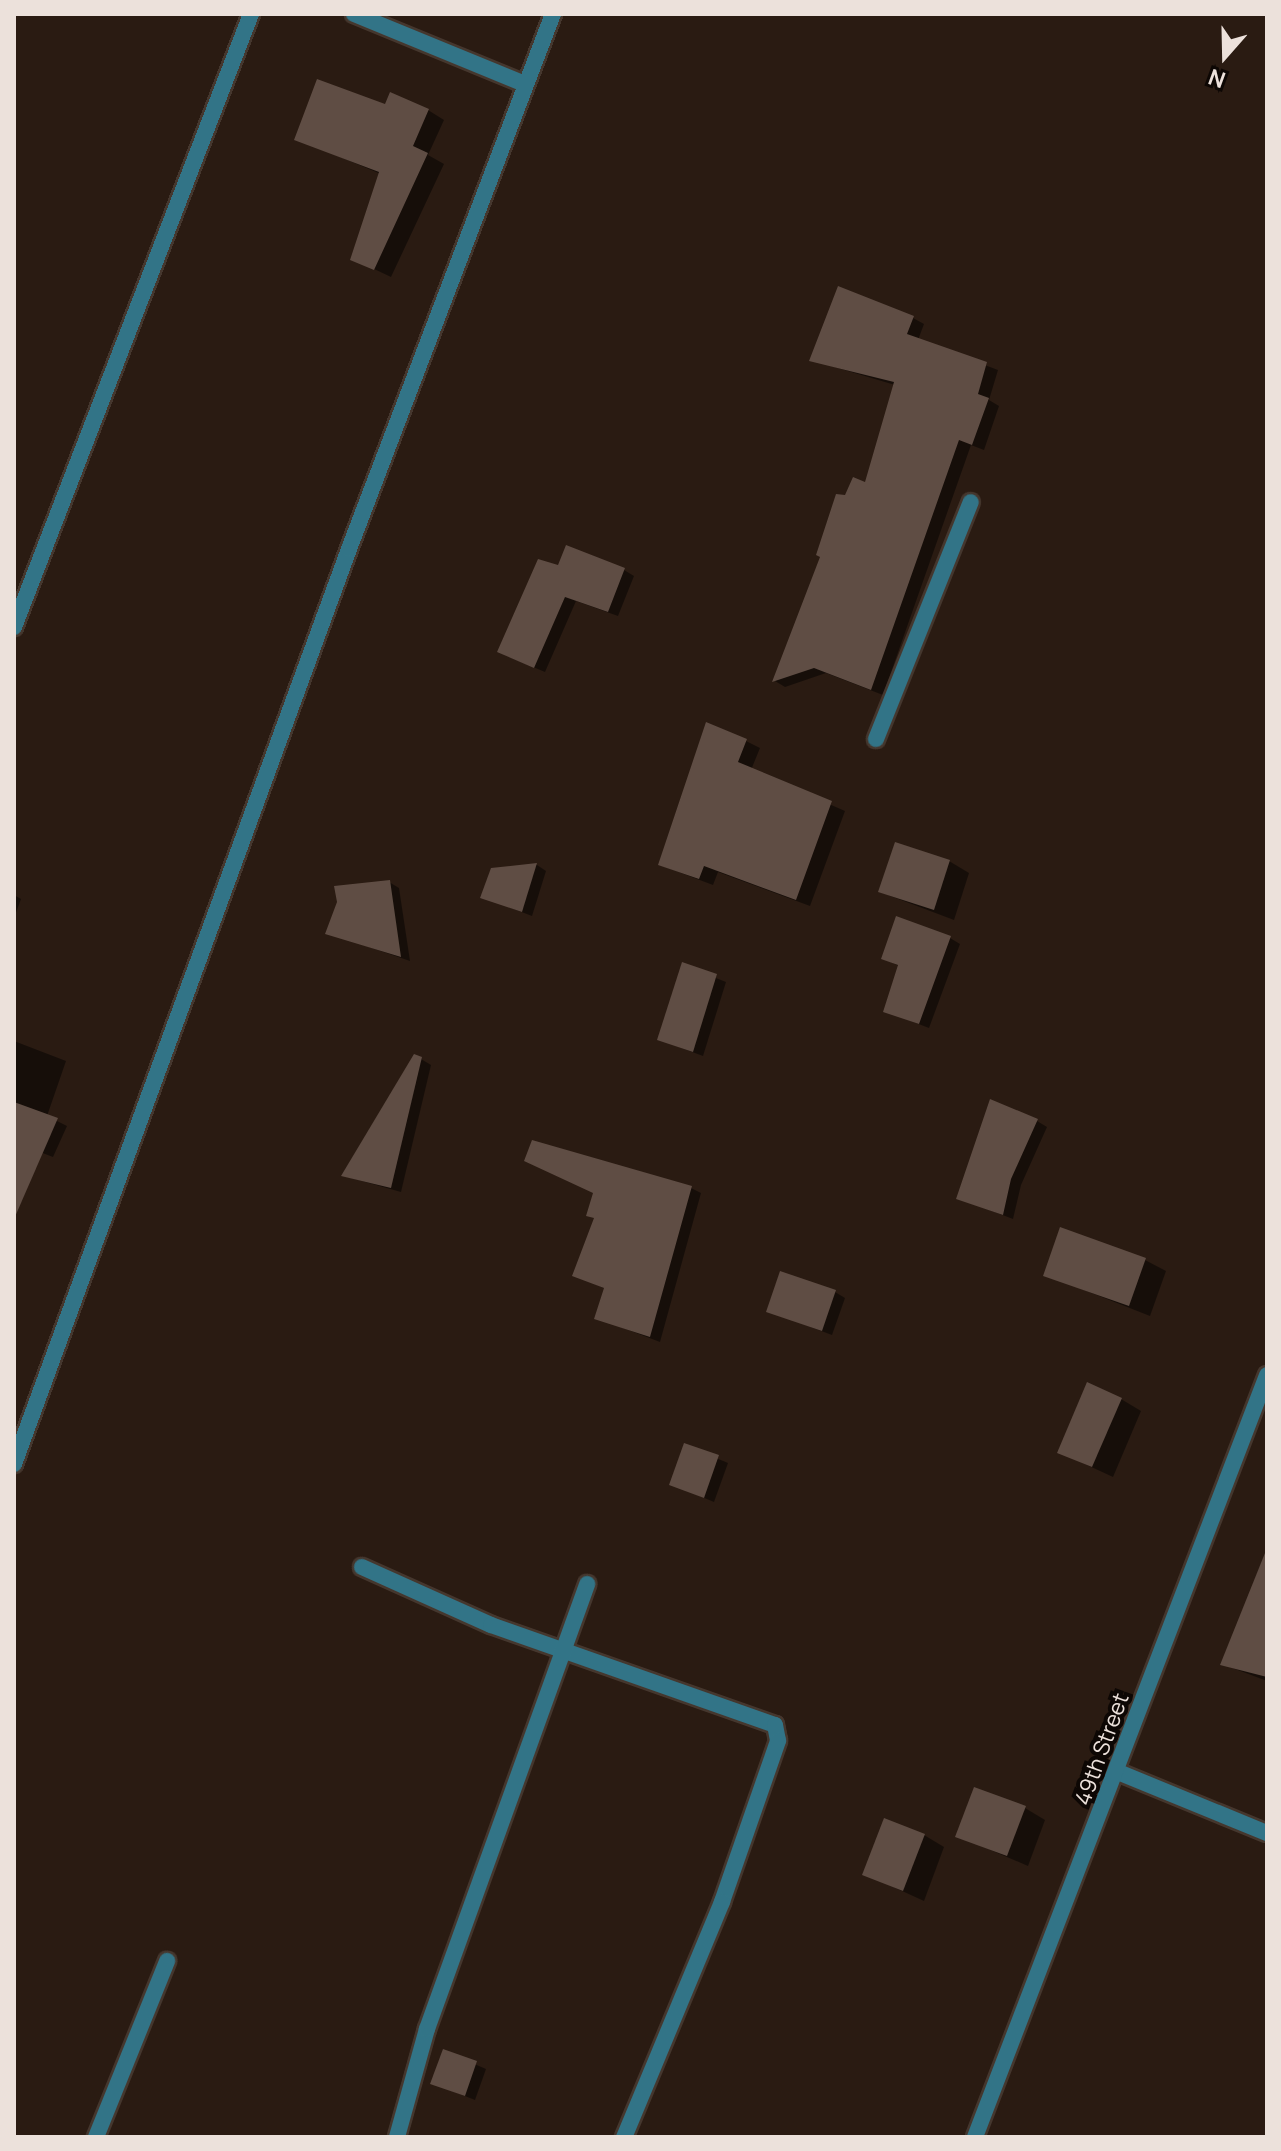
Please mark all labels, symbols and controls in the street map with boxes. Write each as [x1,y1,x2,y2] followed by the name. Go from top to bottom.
[1185,16,1265,96] north arrow
[1204,62,1229,95] text: N
[1070,1689,1134,1809] street label: 49th Street

